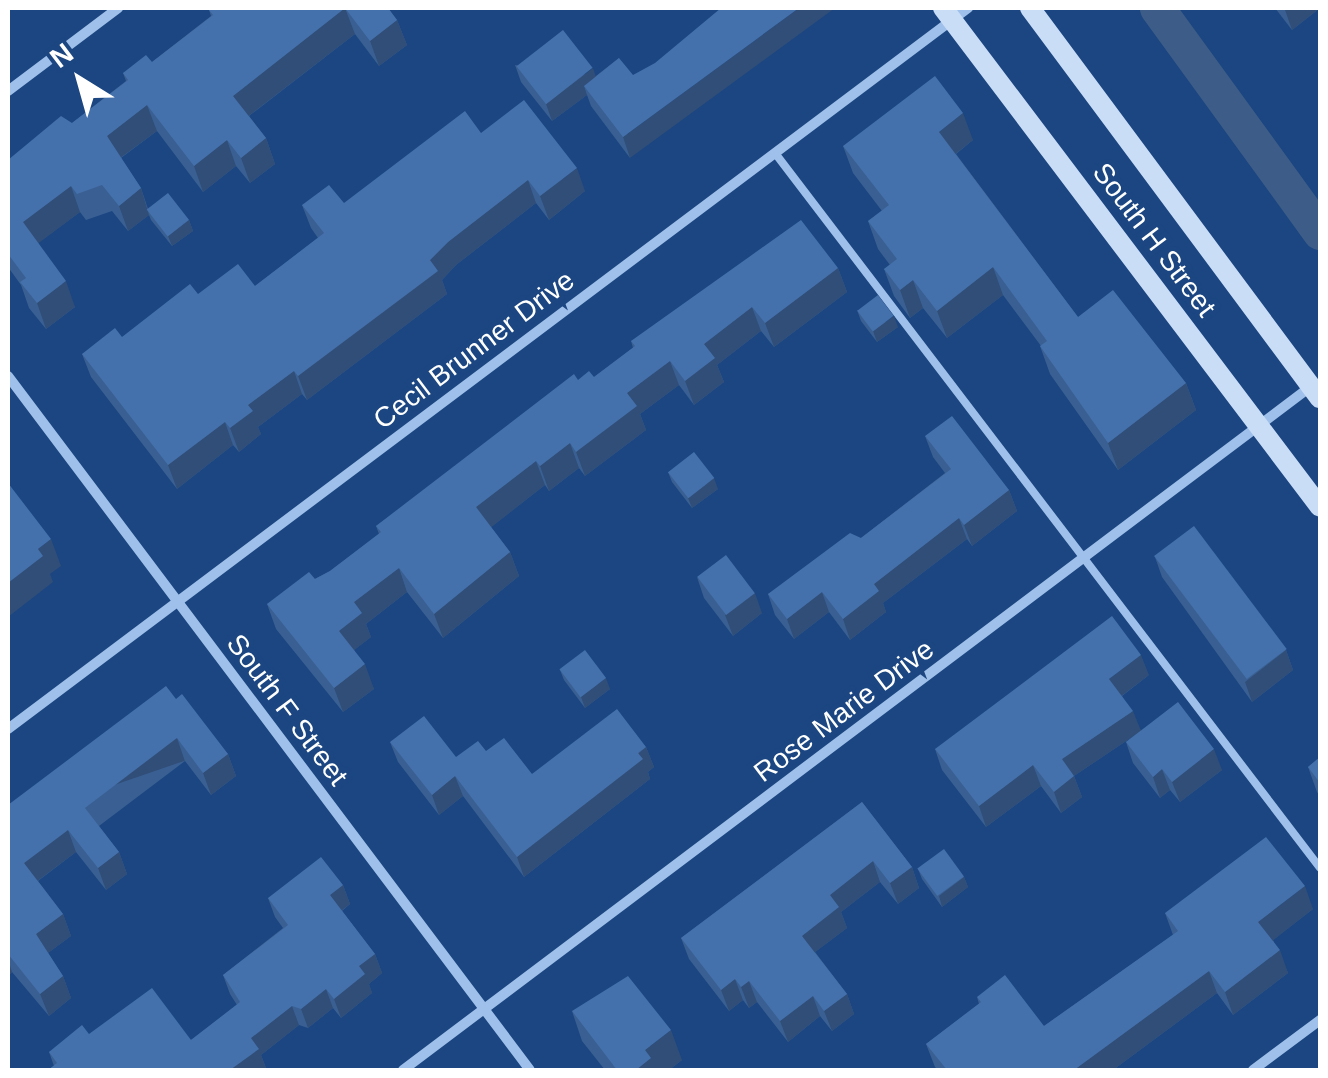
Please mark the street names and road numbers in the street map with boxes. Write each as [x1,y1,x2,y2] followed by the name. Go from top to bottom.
[1085,157,1223,323] street label: South H Street
[367,264,581,436] street label: Cecil Brunner Drive
[219,628,355,792] street label: South F Street
[748,633,940,789] street label: Rose Marie Drive

